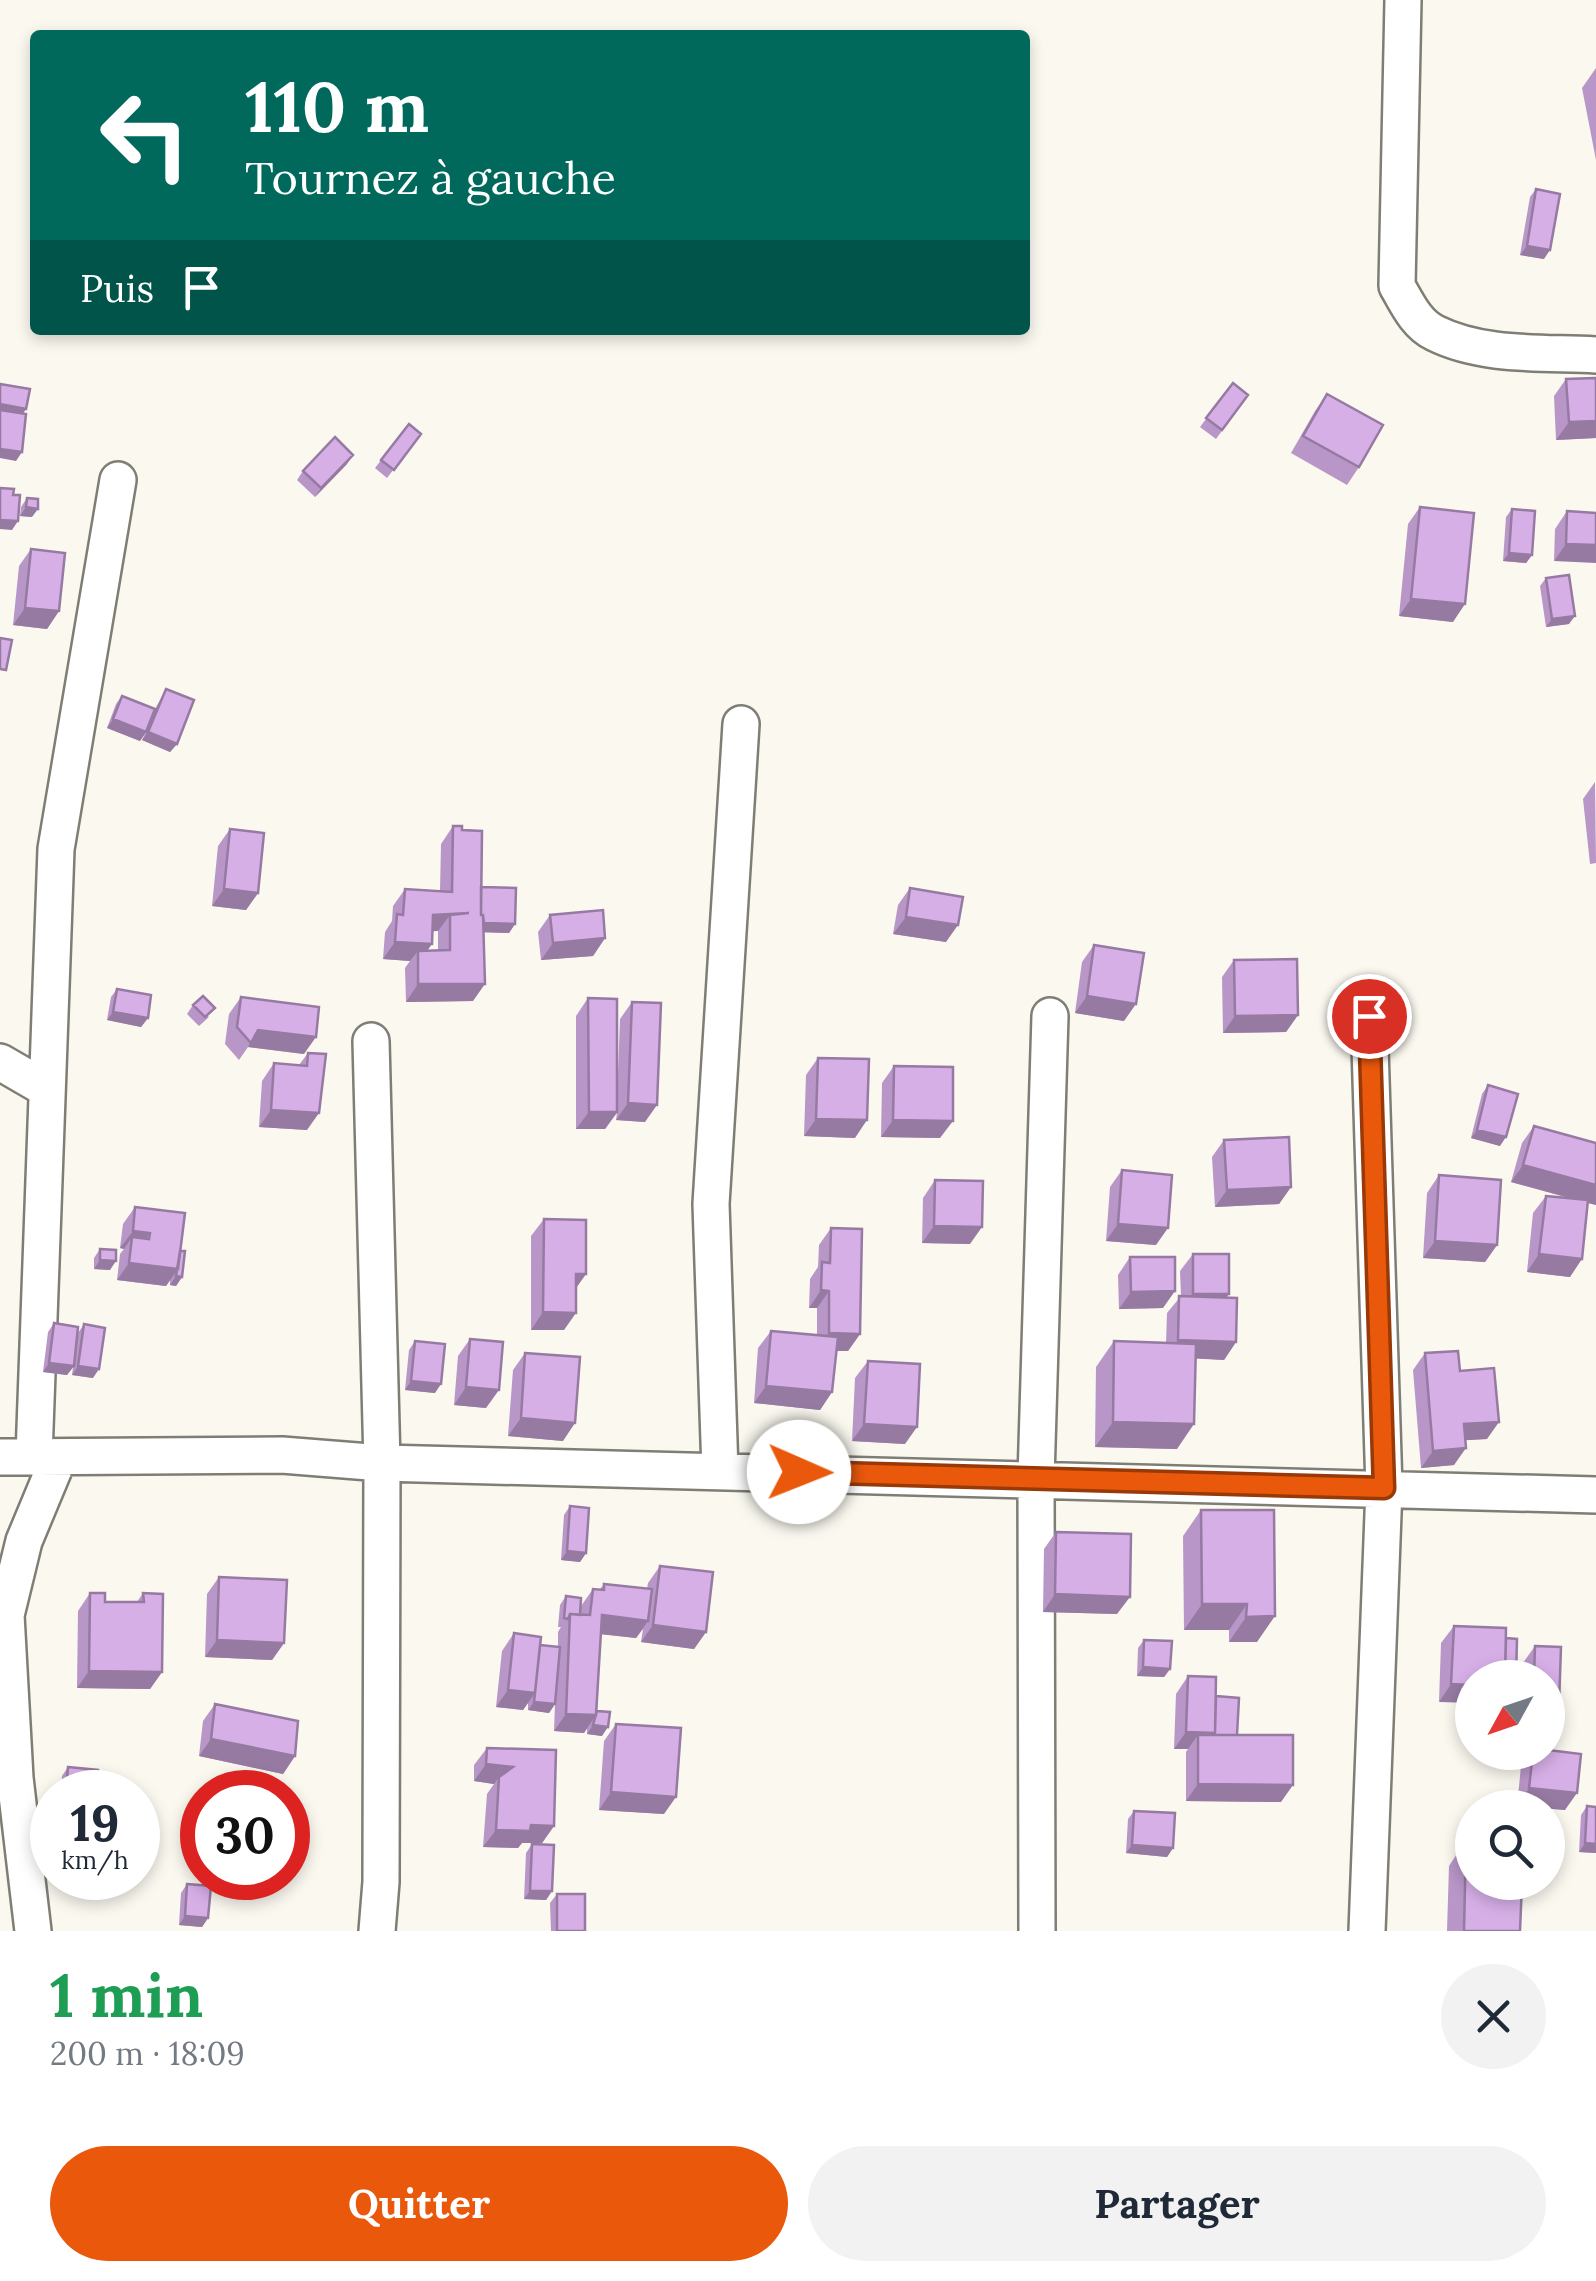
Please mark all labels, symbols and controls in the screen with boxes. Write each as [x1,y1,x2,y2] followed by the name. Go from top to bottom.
[245,62,429,151] text: 110 m
[80,70,210,200] icon: left
[245,149,616,206] text: Tournez à gauche
[174,260,229,315] icon: arrive
[80,264,154,312] text: Puis
[1327,974,1412,1059] pin
[1342,989,1397,1044] icon: arrive
[747,1420,851,1524] position arrow
[1455,1660,1565,1770] north arrow
[1455,1660,1565,1900] map controls
[180,1770,310,1900] speed limit sign: 30
[1455,1790,1565,1900] button: search
[70,1791,120,1855] text: 19
[61,1844,129,1876] text: km/h
[50,1957,203,2033] text: 1 min
[1441,1964,1546,2069] button: close
[50,2033,245,2074] text: 200 m · 18:09
[50,2146,788,2261] button: Quitter
[808,2146,1546,2261] button: Partager

